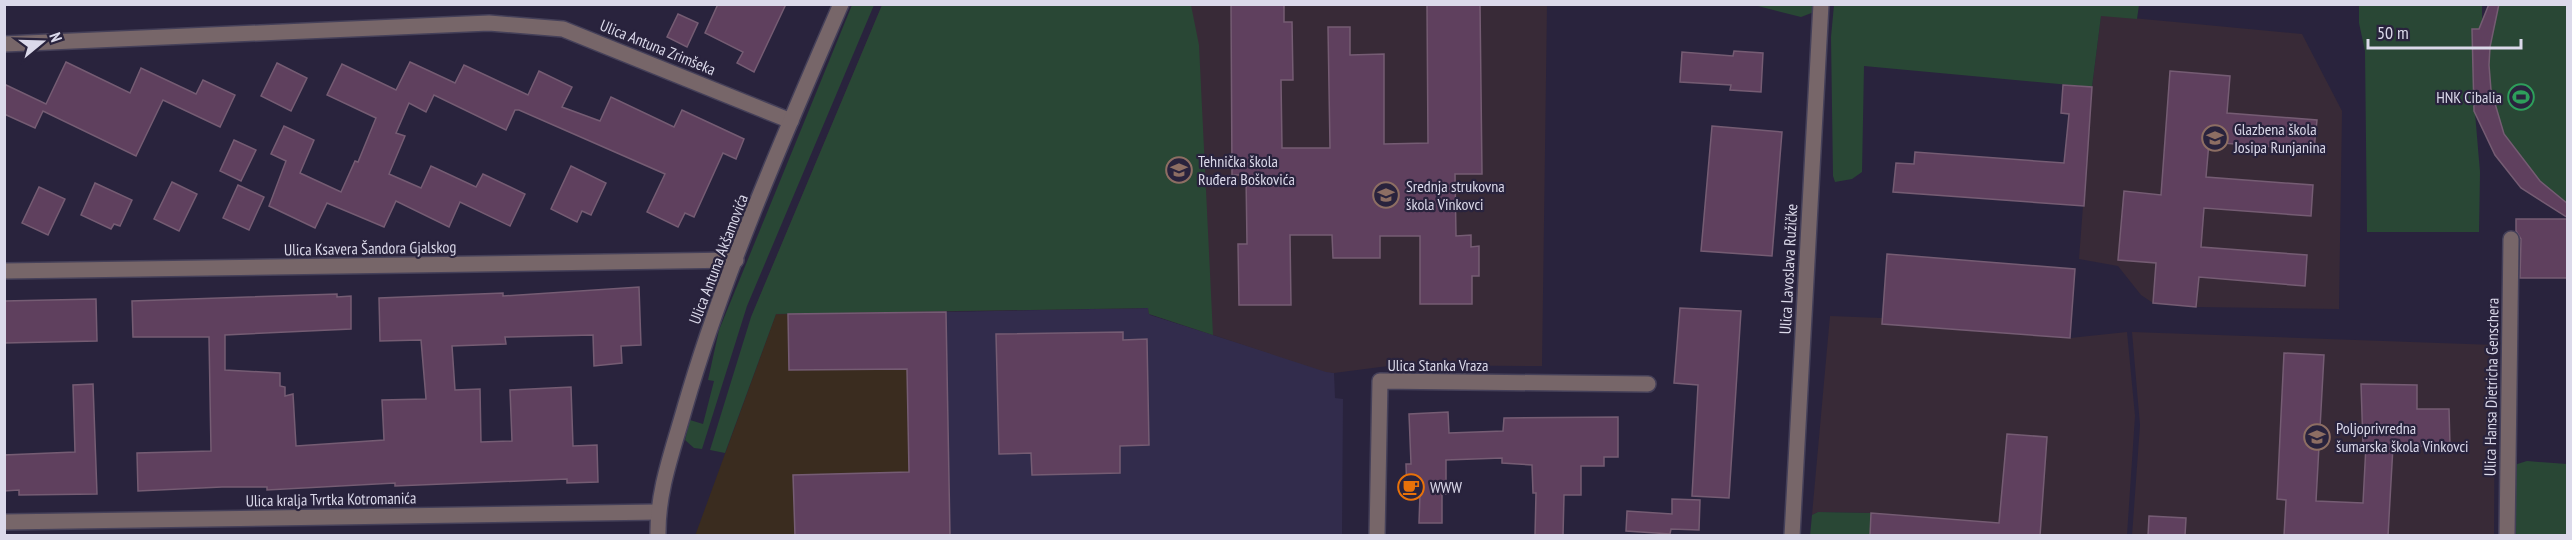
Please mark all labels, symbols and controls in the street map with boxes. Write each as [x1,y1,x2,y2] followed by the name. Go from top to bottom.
[12,12,72,72] north arrow
[2368,12,2521,50] scale bar
[597,15,719,79] street label: Ulica Antuna Zrimšeka
[2377,21,2409,44] text: 50 m
[45,30,67,44] text: N
[2506,82,2536,112] sports icon: HNK Cibalia
[2436,87,2502,107] place label: HNK Cibalia
[2233,119,2326,157] place label: Glazbena škola Josipa Runjanina
[2200,123,2230,153] school or university icon: Glazbena škola Josipa Runjanina
[1198,151,1295,189] place label: Tehnička škola Ruđera Boškovića
[1164,155,1194,185] school or university icon: Tehnička škola Ruđera Boškovića
[1406,176,1505,214] place label: Srednja strukovna škola Vinkovci
[1371,180,1401,210] school or university icon: Srednja strukovna škola Vinkovci
[684,191,752,327] street label: Ulica Antuna Akšamovića
[1775,203,1801,335] street label: Ulica Lavoslava Ružičke
[284,236,456,260] street label: Ulica Ksavera Šandora Gjalskog
[2479,298,2503,476] street label: Ulica Hansa Dietricha Genschera
[1387,355,1489,375] street label: Ulica Stanka Vraza
[2336,418,2469,456] place label: Poljoprivredna šumarska škola Vinkovci
[2302,422,2332,452] school or university icon: Poljoprivredna šumarska škola Vinkovci
[1396,472,1426,502] cafe icon: WWW
[1430,477,1462,497] place label: WWW
[245,488,417,510] street label: Ulica kralja Tvrtka Kotromanića

